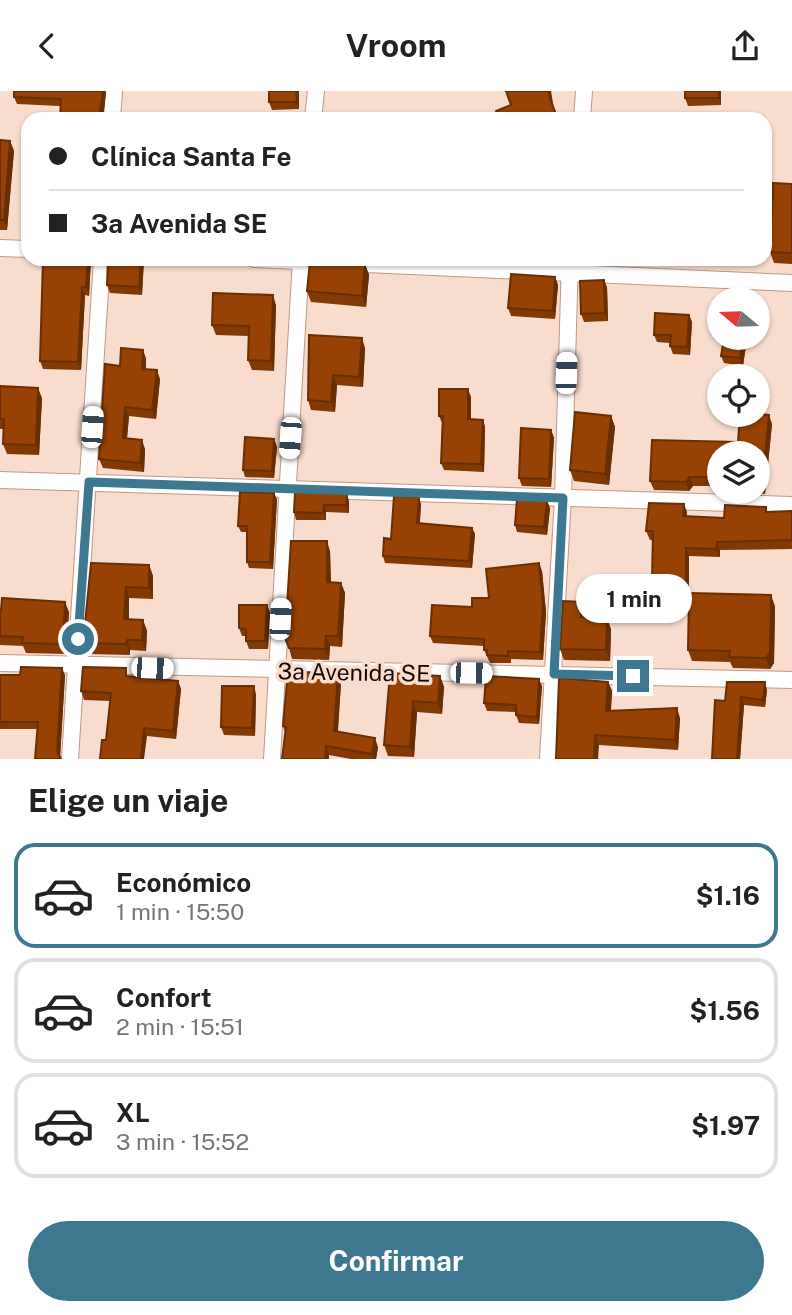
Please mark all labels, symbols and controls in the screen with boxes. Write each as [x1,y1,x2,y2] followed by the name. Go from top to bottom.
[28,27,66,65] icon: back
[346,27,446,64] text: Vroom
[726,27,764,65] icon: share
[91,141,291,172] text: Clínica Santa Fe
[91,208,267,239] text: 3a Avenida SE
[707,287,770,350] north arrow
[707,287,770,504] map controls
[555,352,578,394] car
[707,364,770,427] button: locate
[81,405,104,449] car
[279,416,302,460] car
[707,441,770,504] button: layers
[575,575,691,623] callout: 1 min
[606,585,662,612] text: 1 min
[269,597,292,641] car
[62,623,94,655] route start
[131,657,174,679] car
[277,657,431,687] street label: 3a Avenida SE
[617,660,649,692] route end
[450,662,493,684] car
[28,782,228,819] text: Elige un viaje
[32,864,95,927] icon: car
[116,867,251,898] text: Económico
[696,880,760,911] text: $1.16
[116,898,244,925] text: 1 min · 15:50
[32,979,95,1042] icon: car
[116,982,212,1013] text: Confort
[689,995,760,1026] text: $1.56
[116,1013,244,1040] text: 2 min · 15:51
[32,1094,95,1157] icon: car
[116,1097,150,1128] text: XL
[691,1110,760,1141] text: $1.97
[116,1128,249,1155] text: 3 min · 15:52
[28,1221,764,1301] button: Confirmar

